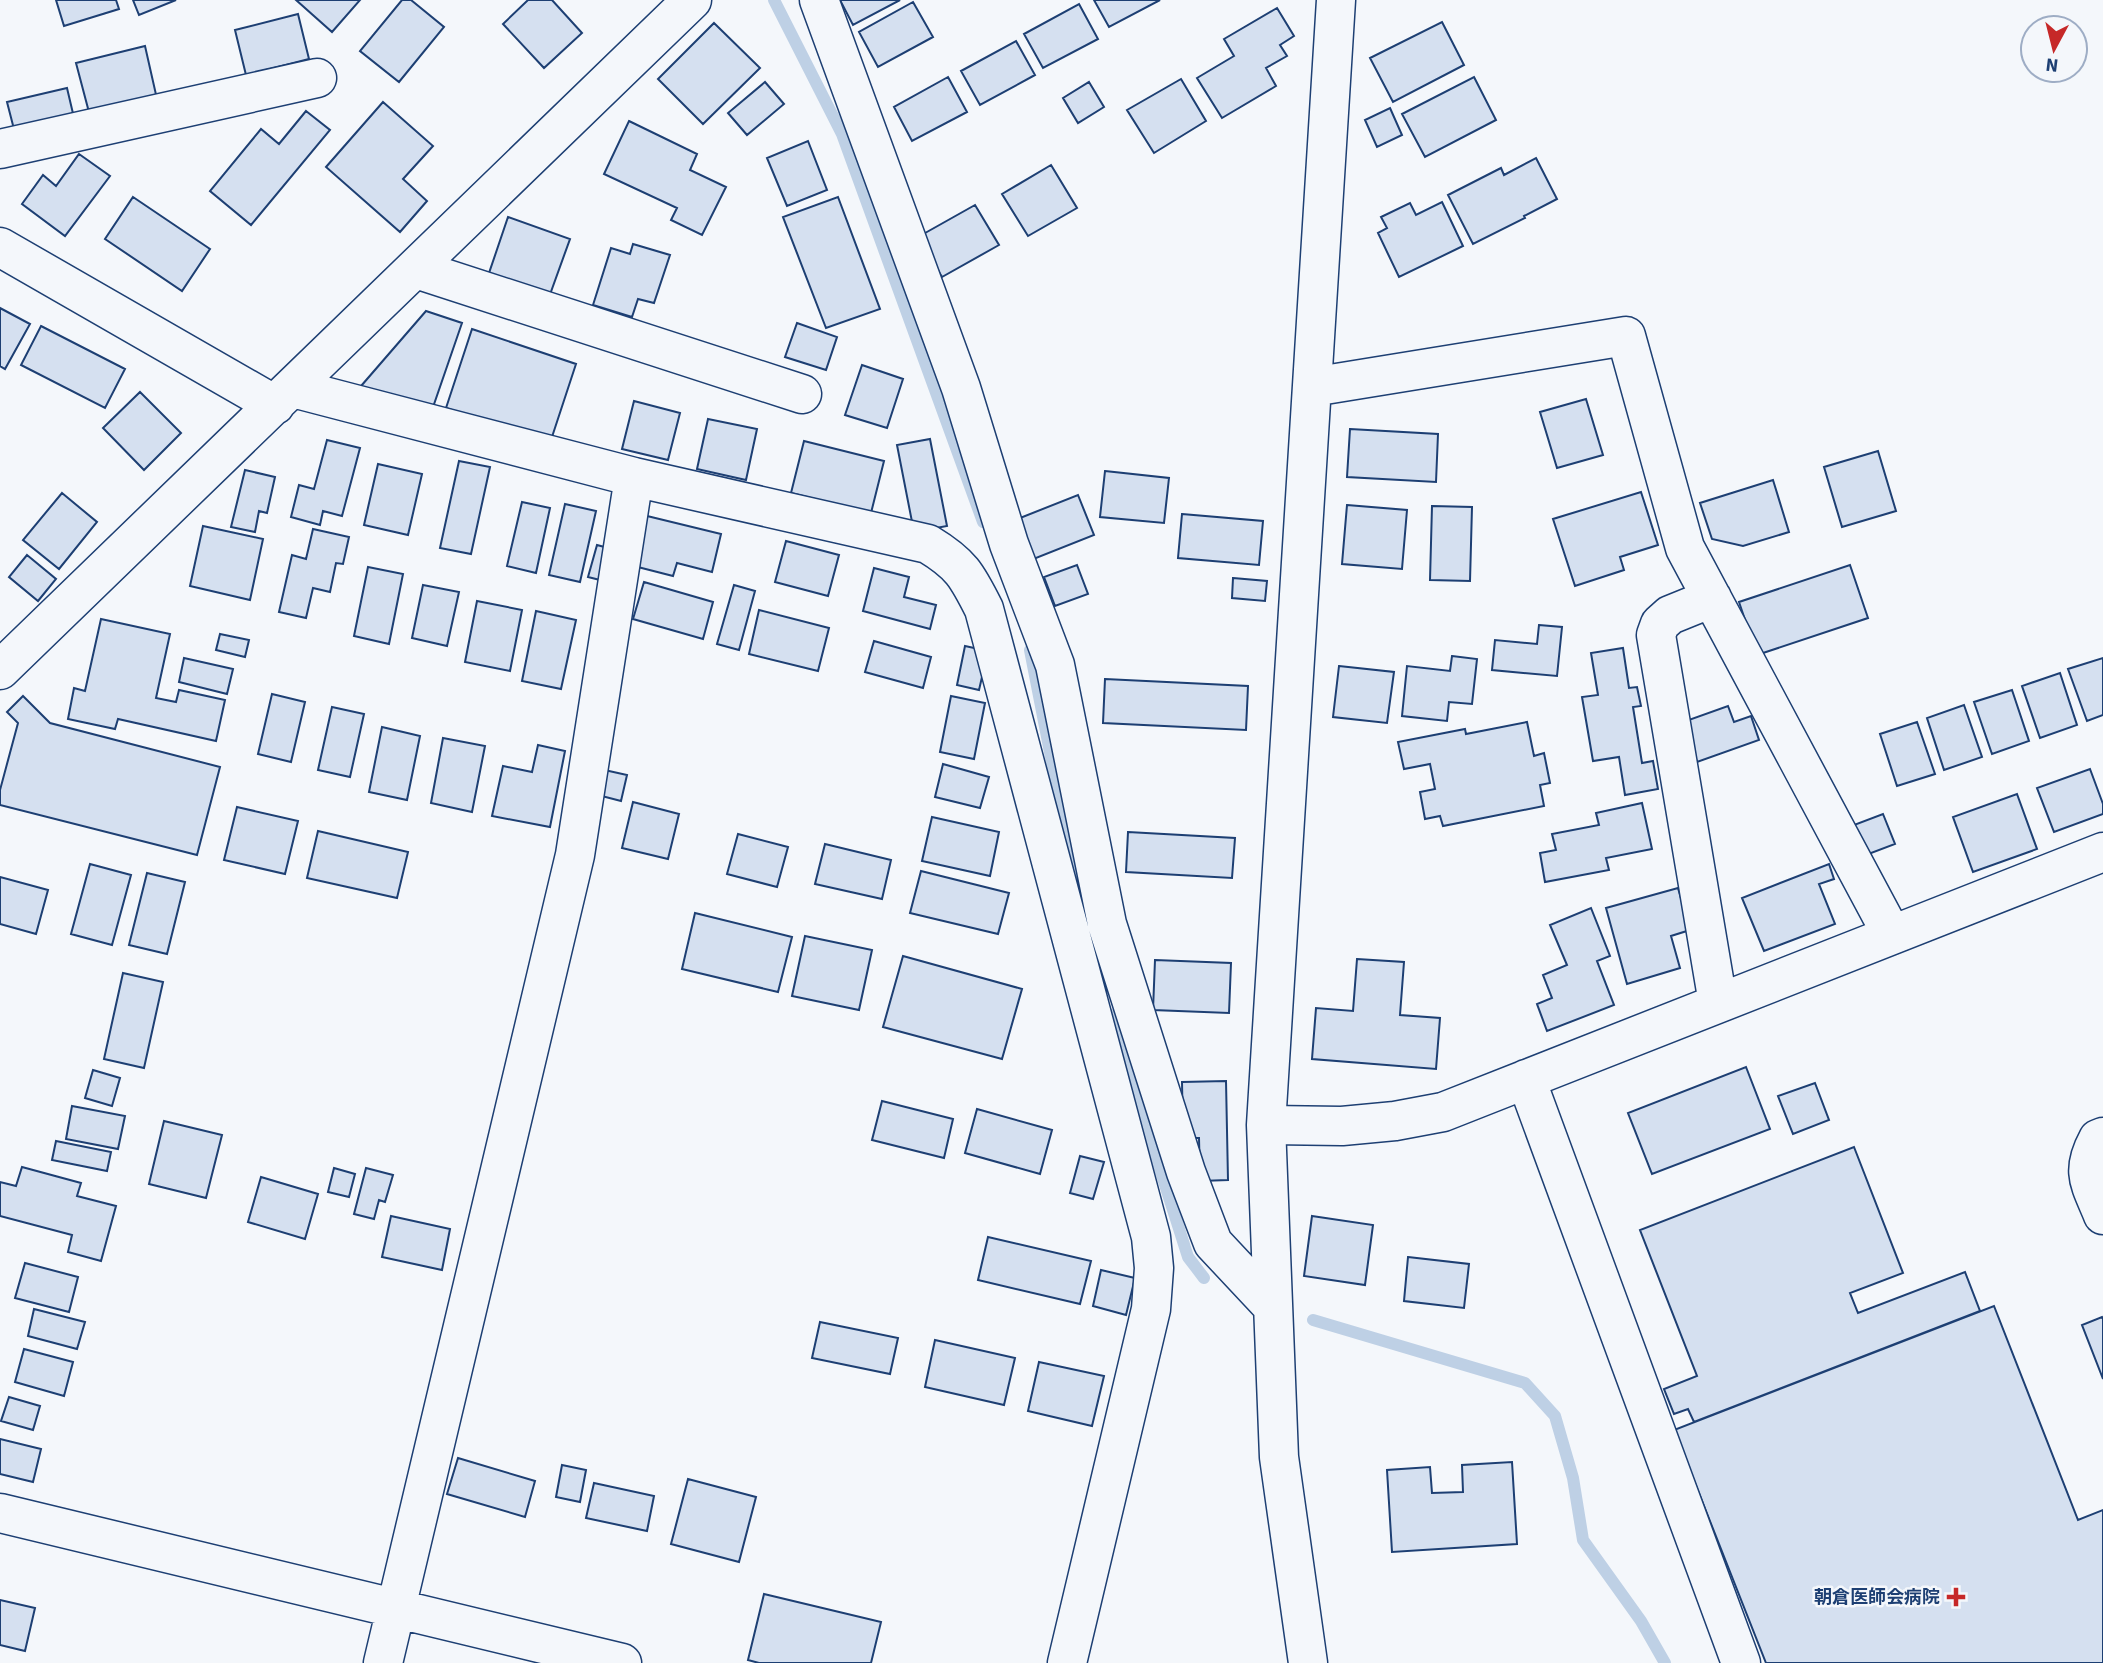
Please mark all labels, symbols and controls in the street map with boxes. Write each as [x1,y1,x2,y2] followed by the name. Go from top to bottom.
[2019,14,2089,84] north arrow
[2044,50,2060,79] text: N
[1814,1585,1940,1610] place label: 朝倉医師会病院
[1946,1587,1966,1607] marker: 朝倉医師会病院

